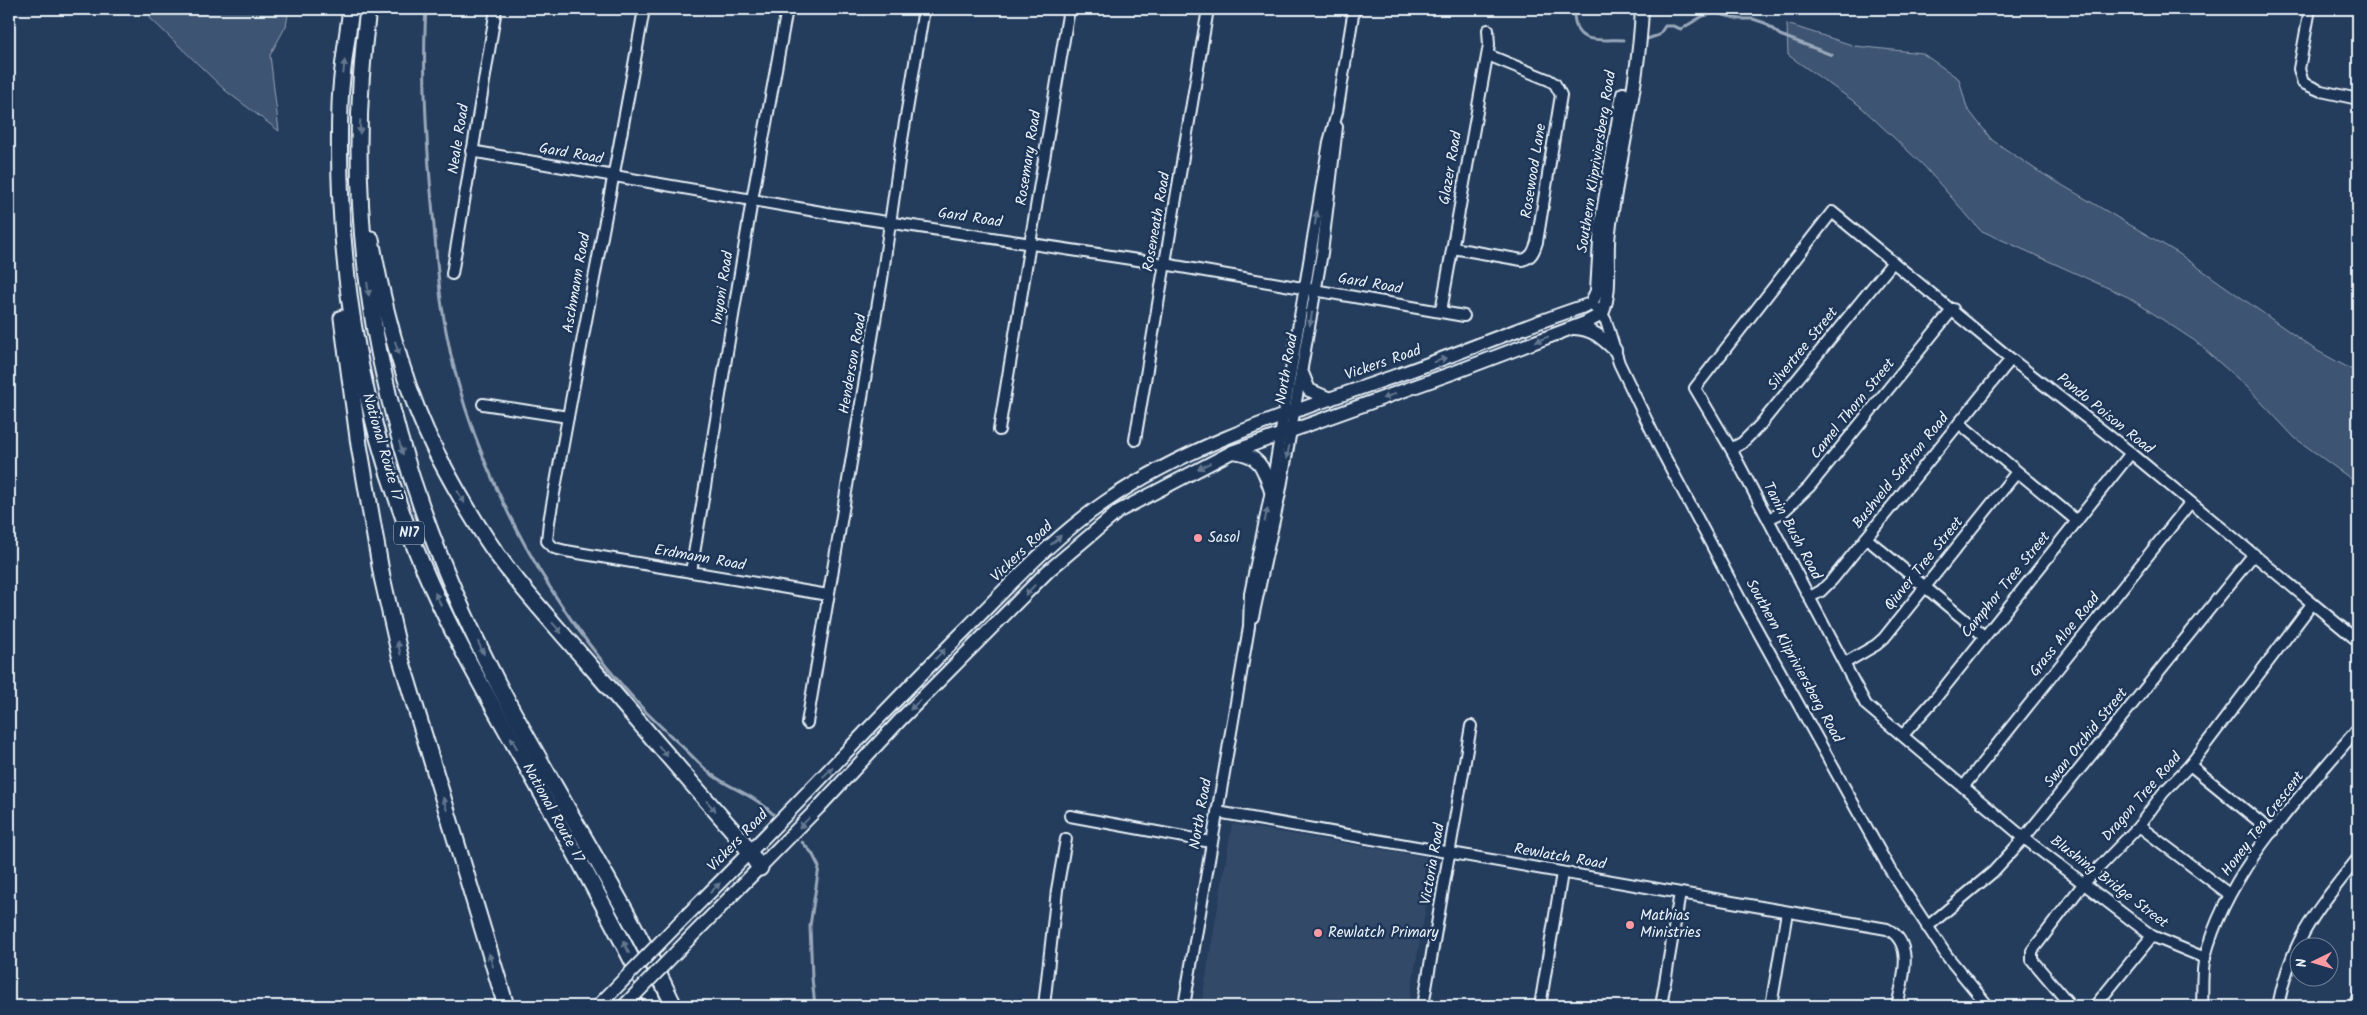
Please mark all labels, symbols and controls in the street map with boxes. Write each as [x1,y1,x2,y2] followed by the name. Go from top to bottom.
[340,58,348,74] one-way arrow
[1571,69,1623,255] street label: Southern Klipriviersberg Road
[442,102,476,176] street label: Neale Road
[1010,108,1048,207] street label: Rosemary Road
[356,119,364,135] one-way arrow
[1515,122,1553,220] street label: Rosewood Lane
[1433,129,1469,207] street label: Glazer Road
[537,137,605,172] street label: Gard Road
[1136,170,1178,274] street label: Roseneath Road
[936,201,1004,235] street label: Gard Road
[1313,210,1321,226] one-way arrow
[556,231,598,335] street label: Aschmann Road
[705,249,741,326] street label: Inyoni Road
[1336,267,1404,302] street label: Gard Road
[364,282,372,298] one-way arrow
[1762,302,1844,396] street label: Silvertree Street
[1306,311,1314,327] one-way arrow
[832,312,874,416] street label: Henderson Road
[1269,331,1305,406] street label: North Road
[1534,336,1549,343] one-way arrow
[1342,339,1425,387] street label: Vickers Road
[393,341,401,356] one-way arrow
[1805,353,1902,465] street label: Camel Thorn Street
[1433,356,1448,364] one-way arrow
[2051,367,2159,461] street label: Pondo Poison Road
[355,390,409,505] street label: National Route 17
[1382,393,1397,400] one-way arrow
[1846,407,1956,534] street label: Bushveld Saffron Road
[398,441,406,456] one-way arrow
[1283,444,1291,460] one-way arrow
[1196,462,1211,470] one-way arrow
[1756,478,1828,585] street label: Tanin Bush Road
[457,490,466,503] one-way arrow
[1263,507,1271,523] one-way arrow
[1878,512,1970,616] street label: Qiuver Tree Street
[985,515,1059,588] street label: Vickers Road
[394,522,424,544] road number: N17
[1208,526,1240,550] place label: Sasol
[1955,526,2057,644] street label: Camphor Tree Street
[1192,532,1204,544] marker: Sasol
[1050,535,1063,546] one-way arrow
[652,538,748,578] street label: Erdmann Road
[1739,575,1849,748] street label: Southern Klipriviersberg Road
[1024,583,1036,595] one-way arrow
[2023,587,2107,682] street label: Grass Aloe Road
[433,592,442,607] one-way arrow
[551,621,563,633] one-way arrow
[394,640,402,656] one-way arrow
[477,641,485,655] one-way arrow
[934,649,946,661] one-way arrow
[2038,682,2134,793] street label: Swan Orchid Street
[909,699,921,711] one-way arrow
[510,736,518,750] one-way arrow
[657,745,668,757] one-way arrow
[2096,746,2188,847] street label: Dragon Tree Road
[516,759,591,868] street label: National Route 17
[822,766,834,778] one-way arrow
[2215,766,2311,882] street label: Honey Tea Crescent
[1183,776,1219,851] street label: North Road
[440,796,448,811] one-way arrow
[705,799,717,811] one-way arrow
[702,804,775,878] street label: Vickers Road
[798,817,810,829] one-way arrow
[1414,821,1452,907] street label: Victoria Road
[2045,829,2174,935] street label: Blushing Bridge Street
[1512,837,1608,877] street label: Rewlatch Road
[708,882,720,894] one-way arrow
[1640,904,1701,945] place label: Mathias Ministries
[1624,919,1636,931] marker: Mathias Ministries
[1328,921,1439,945] place label: Rewlatch Primary
[1312,927,1324,939] marker: Rewlatch Primary
[2290,938,2340,988] north arrow
[622,939,630,954] one-way arrow
[487,952,495,967] one-way arrow
[2291,958,2313,968] text: N

